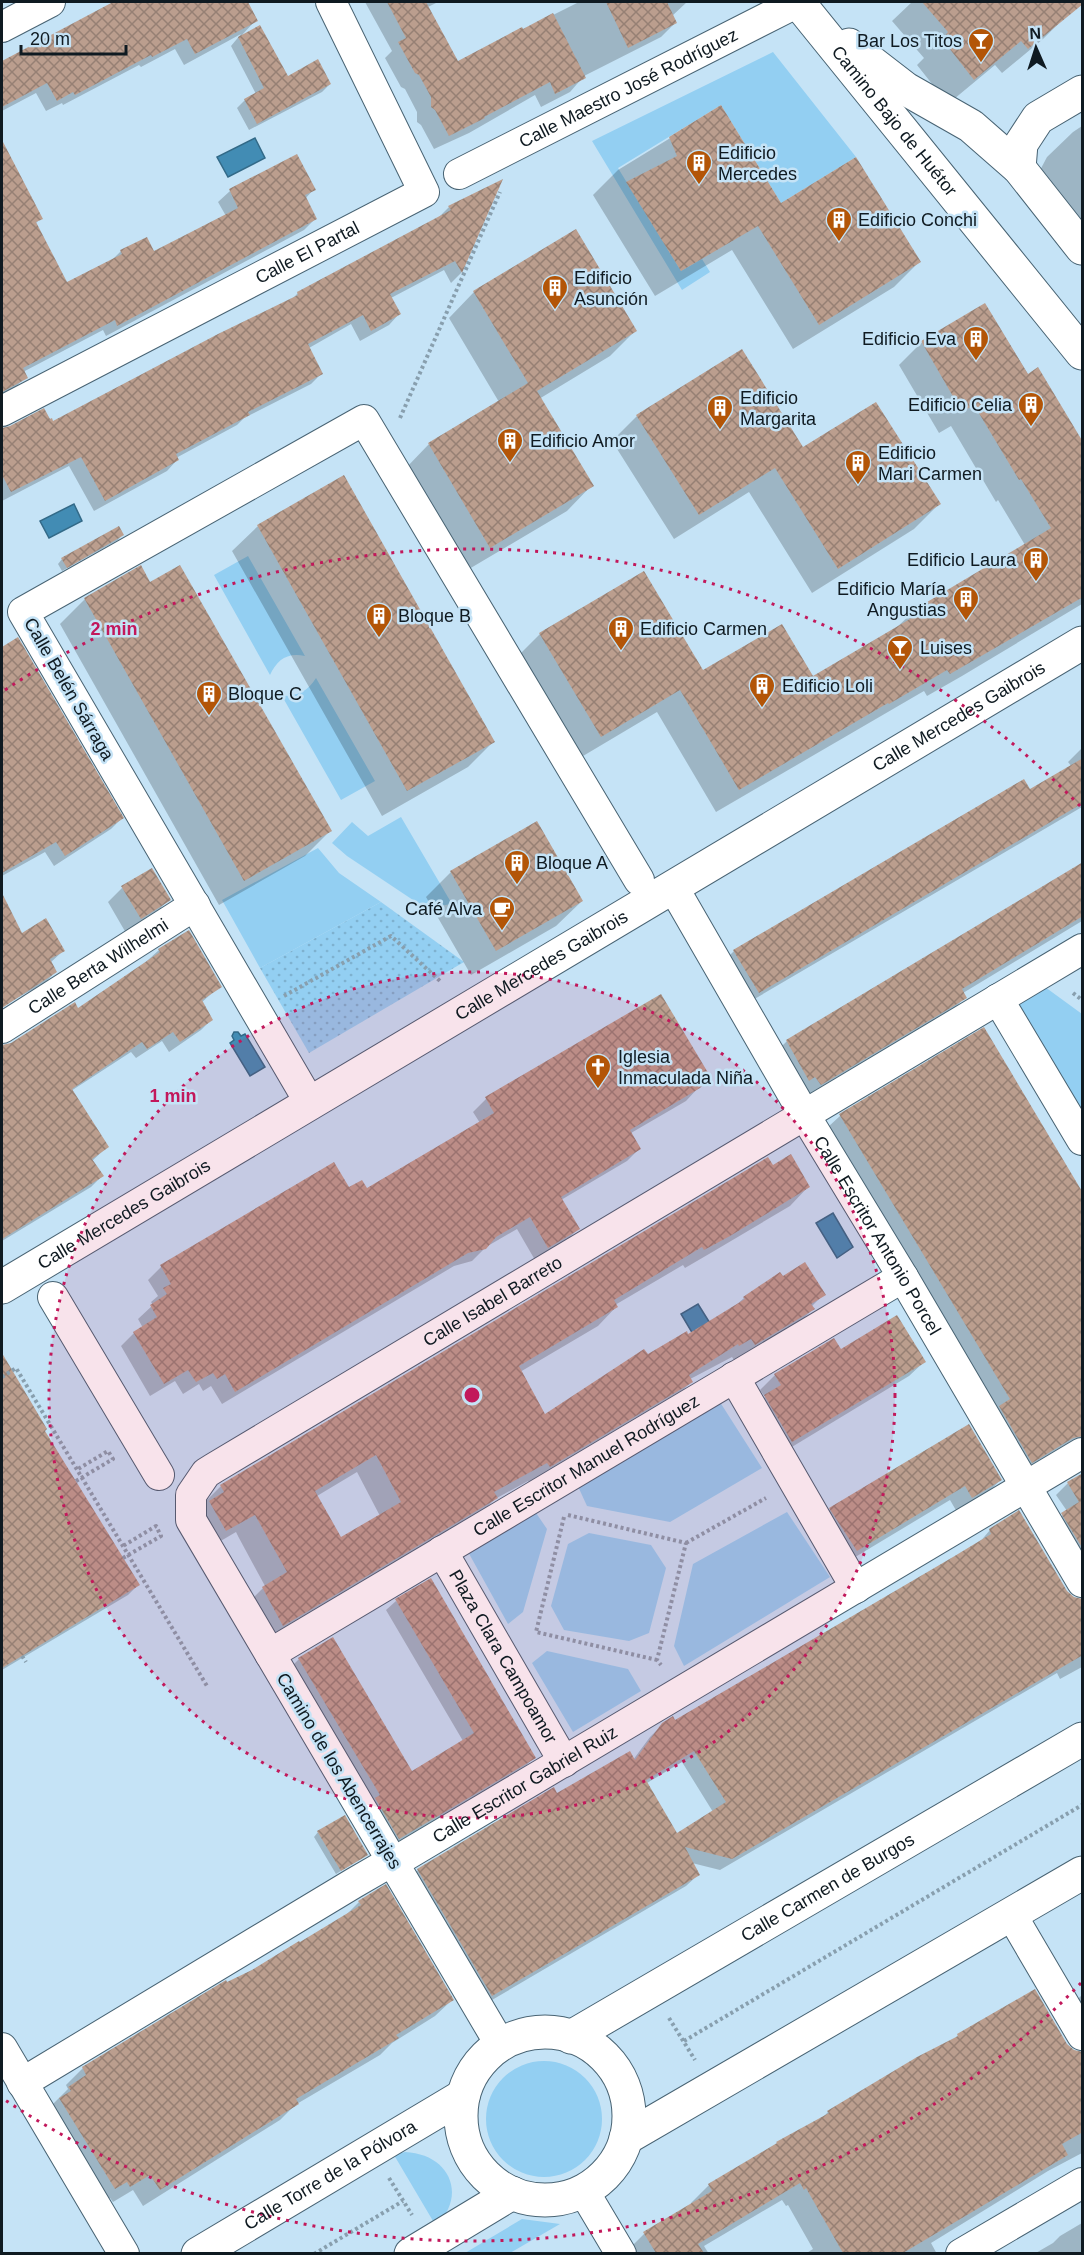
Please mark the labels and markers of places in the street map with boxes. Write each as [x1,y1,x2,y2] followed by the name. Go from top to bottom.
[966,26,996,64] bar icon: Bar Los Titos
[857,31,962,51] place label: Bar Los Titos
[718,143,797,184] place label: Edificio Mercedes
[684,148,714,186] building icon: Edificio Mercedes
[824,205,854,243] building icon: Edificio Conchi
[858,210,977,230] place label: Edificio Conchi
[574,268,648,309] place label: Edificio Asunción
[540,273,570,311] building icon: Edificio Asunción
[961,324,991,362] building icon: Edificio Eva
[862,329,957,349] place label: Edificio Eva
[740,388,817,429] place label: Edificio Margarita
[1016,390,1046,428] building icon: Edificio Celia
[705,393,735,431] building icon: Edificio Margarita
[908,395,1013,415] place label: Edificio Celia
[495,426,525,464] building icon: Edificio Amor
[530,431,635,451] place label: Edificio Amor
[878,443,982,484] place label: Edificio Mari Carmen
[843,448,873,486] building icon: Edificio Mari Carmen
[1021,545,1051,583] building icon: Edificio Laura
[907,550,1017,570] place label: Edificio Laura
[837,579,947,620] place label: Edificio María Angustias
[951,584,981,622] building icon: Edificio María Angustias
[364,601,394,639] building icon: Bloque B
[398,606,471,626] place label: Bloque B
[606,614,636,652] building icon: Edificio Carmen
[640,619,767,639] place label: Edificio Carmen
[885,633,915,671] bar icon: Luises
[920,638,972,658] place label: Luises
[747,671,777,709] building icon: Edificio Loli
[782,676,873,696] place label: Edificio Loli
[194,679,224,717] building icon: Bloque C
[228,684,302,704] place label: Bloque C
[502,848,532,886] building icon: Bloque A
[536,853,608,873] place label: Bloque A
[487,894,517,932] cafe icon: Café Alva
[405,899,483,919] place label: Café Alva
[618,1047,754,1088] place label: Iglesia Inmaculada Niña
[583,1052,613,1090] church icon: Iglesia Inmaculada Niña
[462,1385,482,1405] centre of rings

